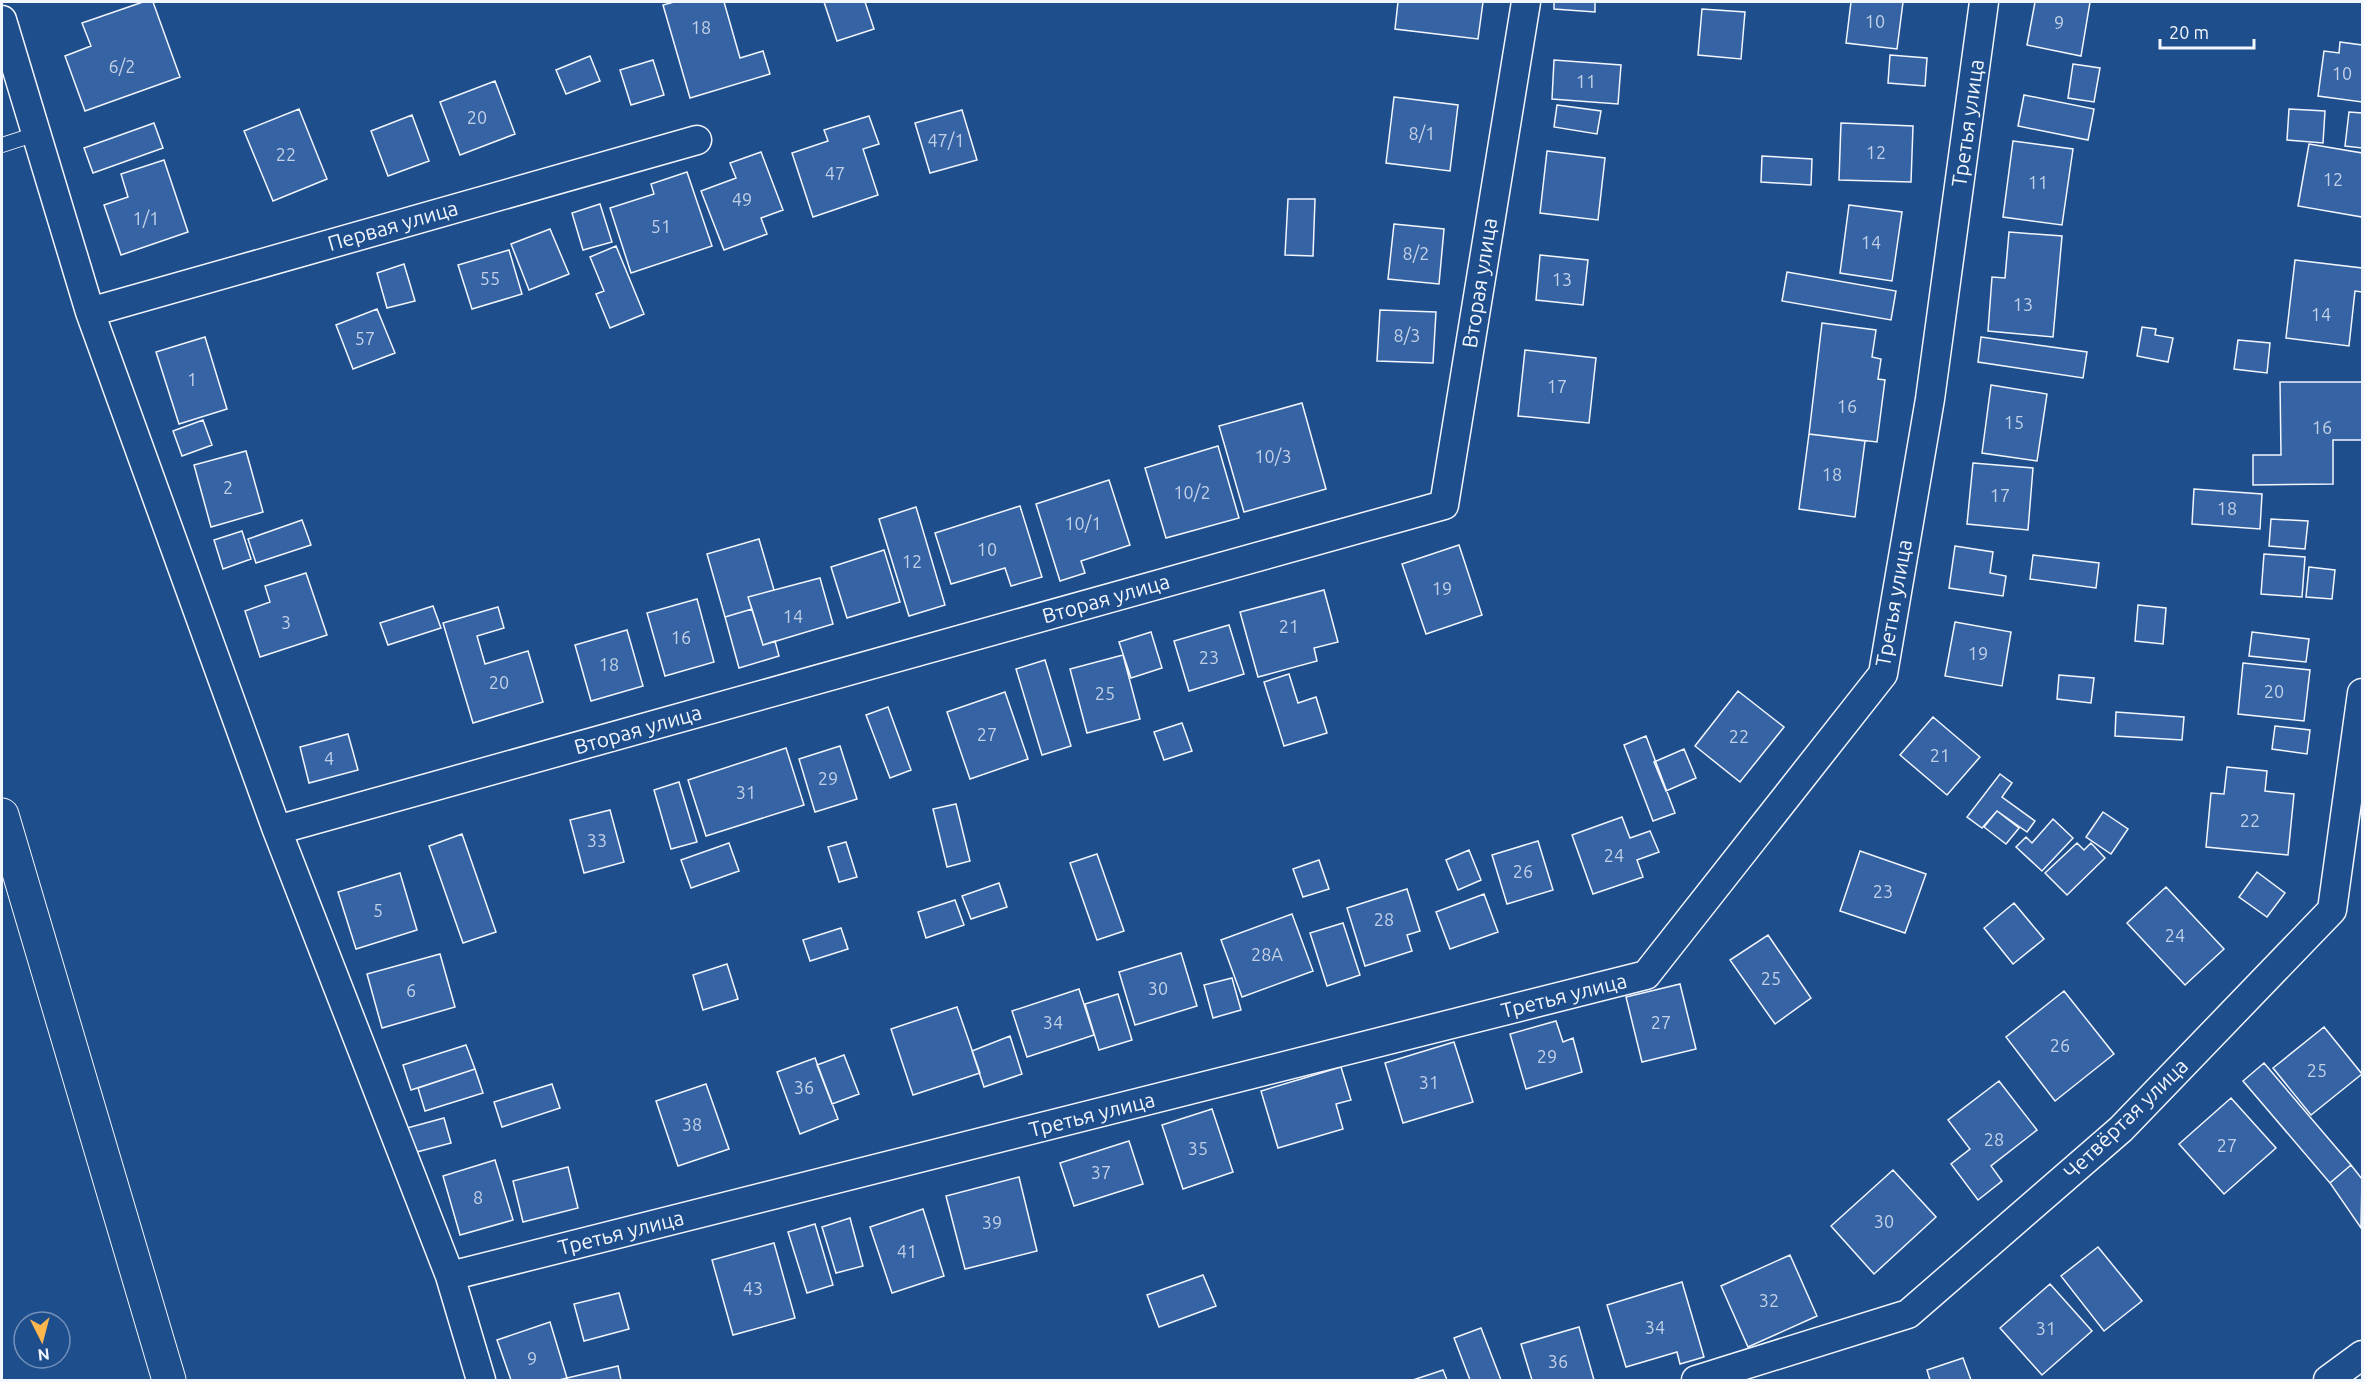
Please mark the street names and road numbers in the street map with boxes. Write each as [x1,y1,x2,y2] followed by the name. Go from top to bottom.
[1946,57,1988,188] street label: Третья улица
[325,195,461,255] street label: Первая улица
[1457,216,1501,350] street label: Вторая улица
[1870,537,1916,668] street label: Третья улица
[1039,568,1172,628] street label: Вторая улица
[571,699,704,759] street label: Вторая улица
[1498,968,1629,1022] street label: Третья улица
[2058,1053,2192,1184] street label: Четвёртая улица
[1026,1087,1157,1141] street label: Третья улица
[555,1205,686,1259] street label: Третья улица

